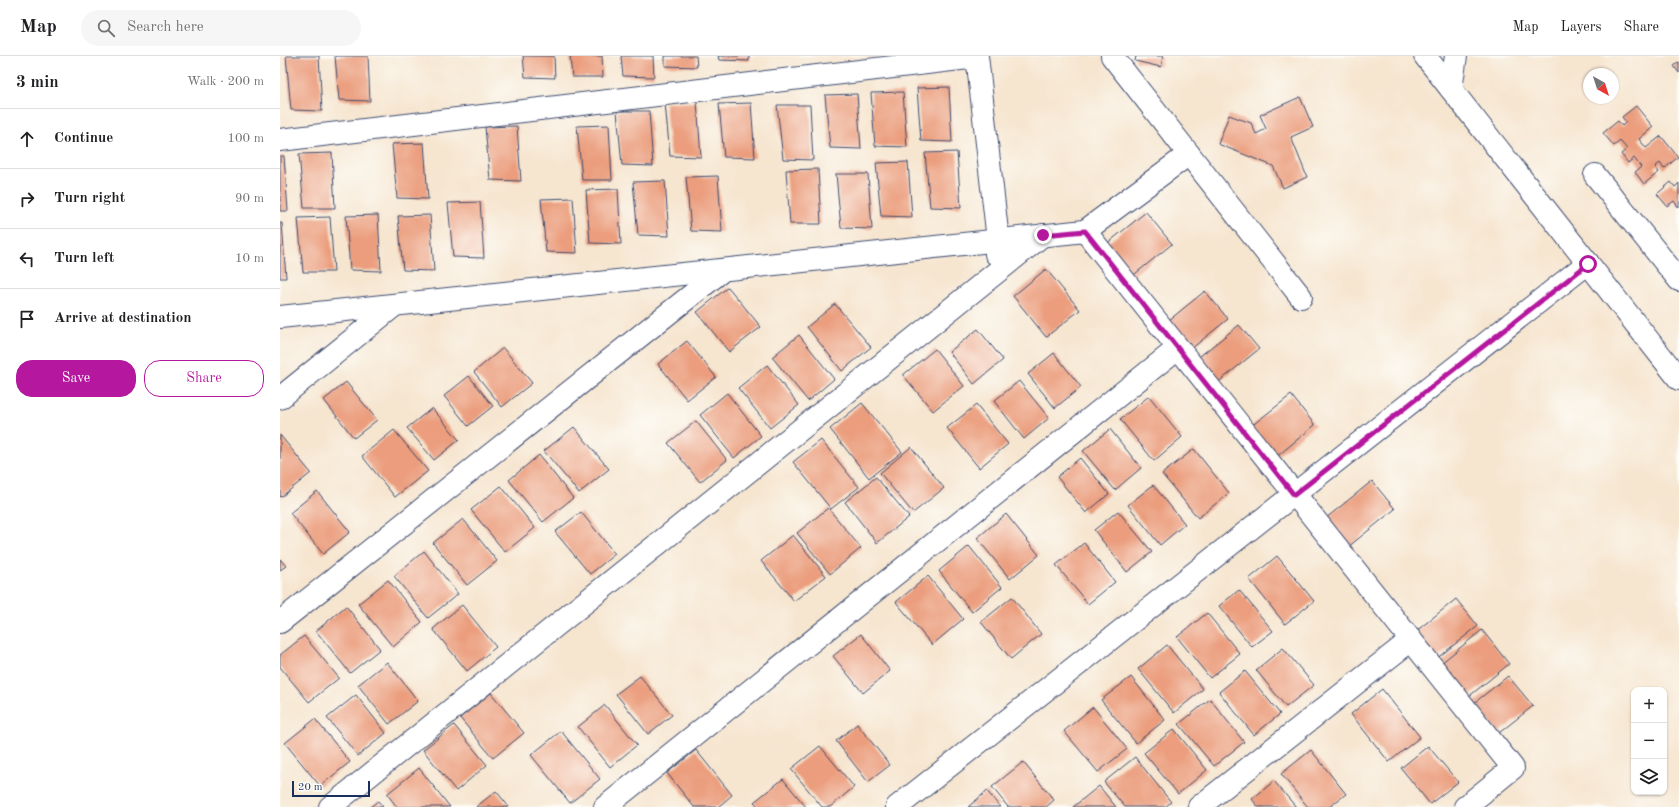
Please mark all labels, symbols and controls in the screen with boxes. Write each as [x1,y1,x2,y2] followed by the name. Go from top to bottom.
[81,10,361,46] search box
[95,17,117,39] icon: search
[20,18,57,37] text: Map
[127,20,204,35] text: Search here
[1513,20,1539,34] text: Map
[1561,20,1602,34] text: Layers
[1624,20,1659,34] text: Share
[1583,68,1619,104] north arrow
[16,74,59,91] text: 3 min
[187,75,264,88] text: Walk · 200 m
[16,128,38,150] icon: ahead
[54,131,113,146] text: Continue
[227,132,264,145] text: 100 m
[16,188,38,210] icon: right
[54,191,125,206] text: Turn right
[235,192,264,205] text: 90 m
[1034,226,1052,244] route end
[16,248,38,270] icon: left
[54,251,114,266] text: Turn left
[235,252,264,265] text: 10 m
[1579,255,1597,273] route start
[16,308,38,330] icon: arrive
[54,311,192,326] text: Arrive at destination
[16,360,136,397] button: Save
[144,360,264,397] button: Share
[1631,687,1667,795] map controls
[1631,687,1667,723] button: +
[1631,723,1667,759] button: −
[1631,759,1667,795] button: layers
[292,779,370,798] scale bar
[298,782,323,793] text: 20 m

